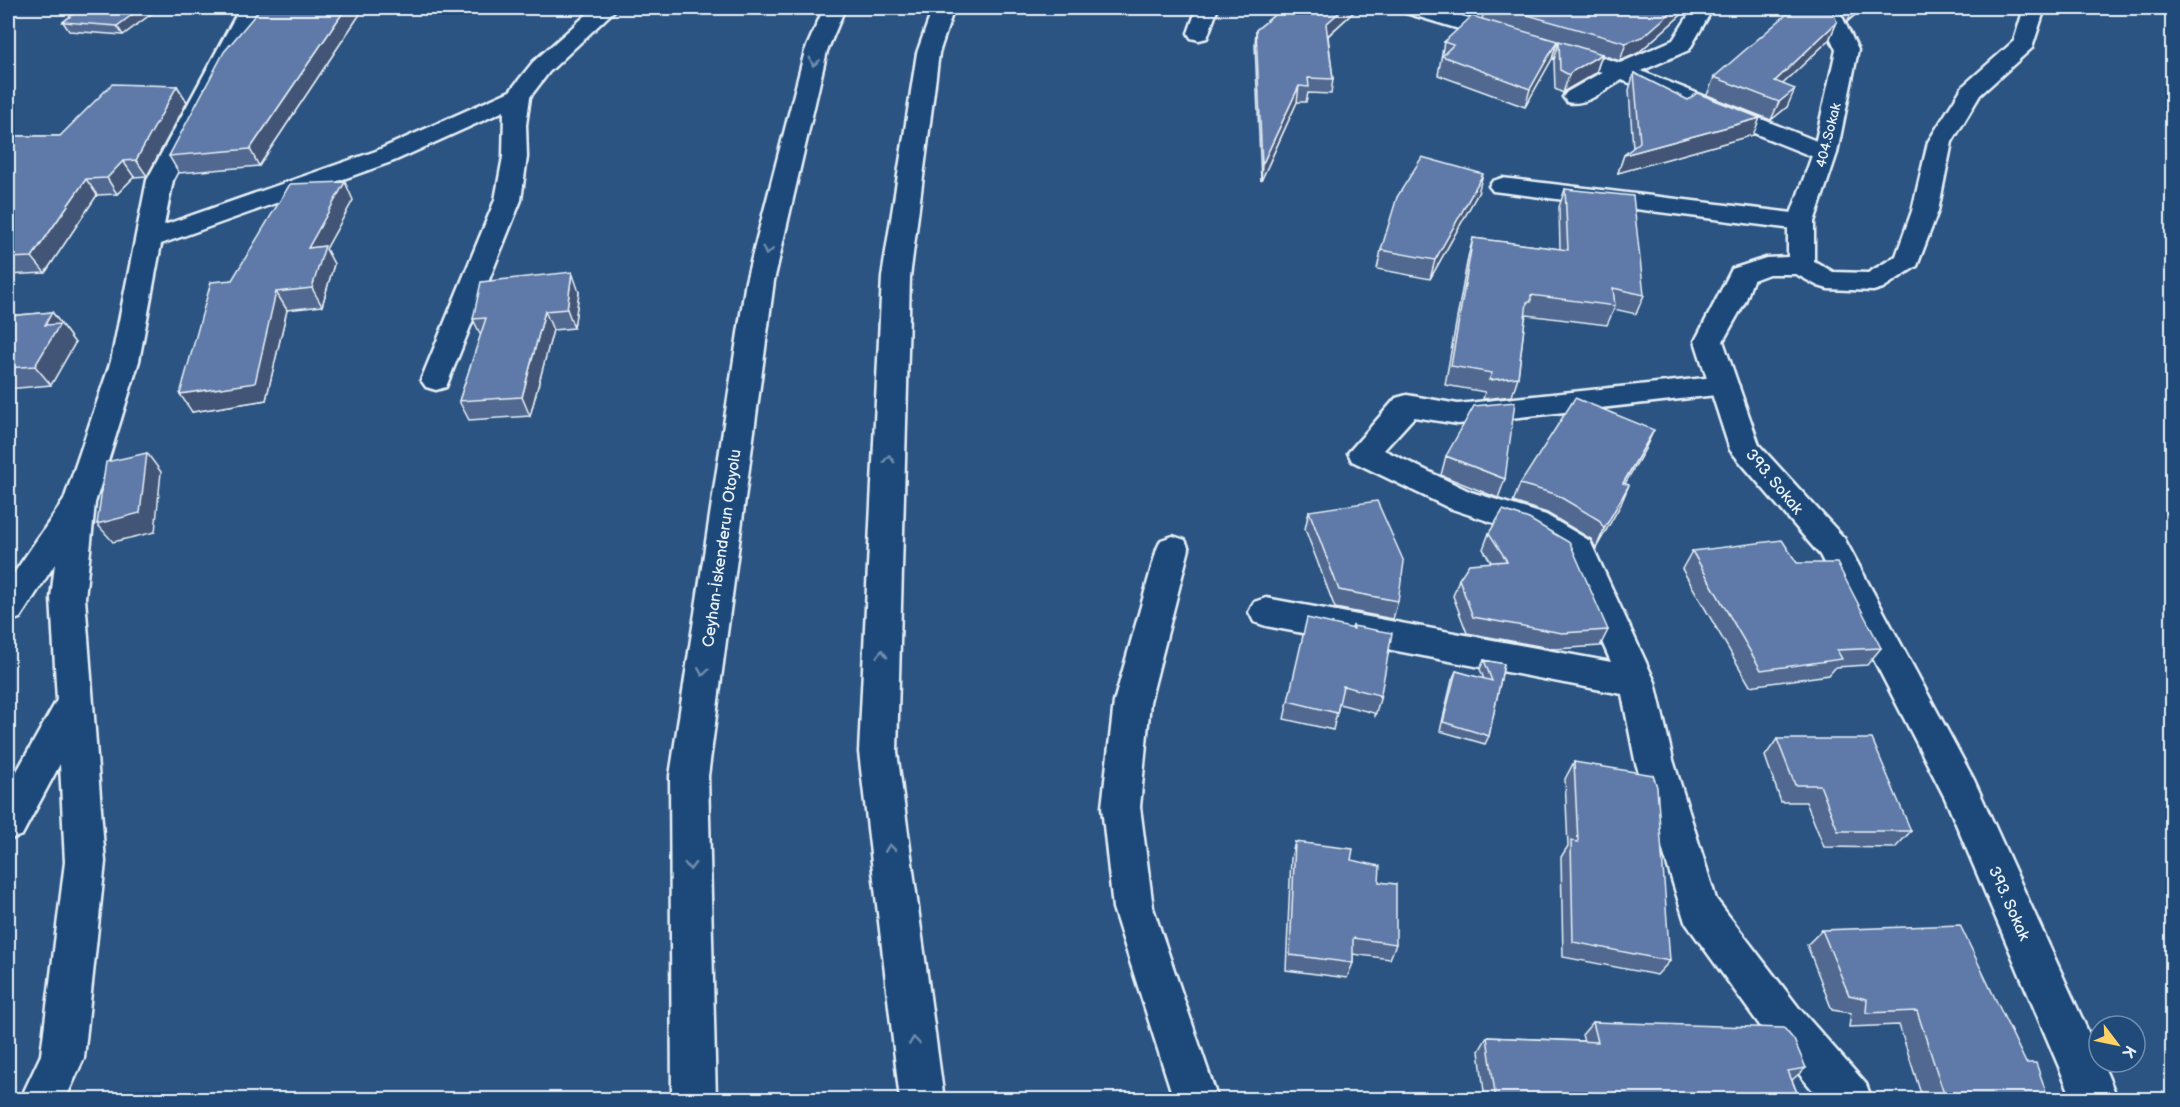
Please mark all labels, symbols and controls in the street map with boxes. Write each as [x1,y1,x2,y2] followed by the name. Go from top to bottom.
[808,57,821,67] one-way arrow
[1812,101,1845,169] street label: 404.Sokak
[761,246,774,256] one-way arrow
[1741,445,1807,519] street label: 393. Sokak
[697,448,746,649] street label: Ceyhan-İskenderun Otoyolu
[883,454,896,463] one-way arrow
[875,649,888,658] one-way arrow
[698,668,710,677] one-way arrow
[884,843,897,853] one-way arrow
[684,862,696,871] one-way arrow
[1984,864,2033,944] street label: 393. Sokak
[2087,1014,2147,1074] north arrow
[909,1037,921,1046] one-way arrow
[2117,1042,2139,1061] text: K

